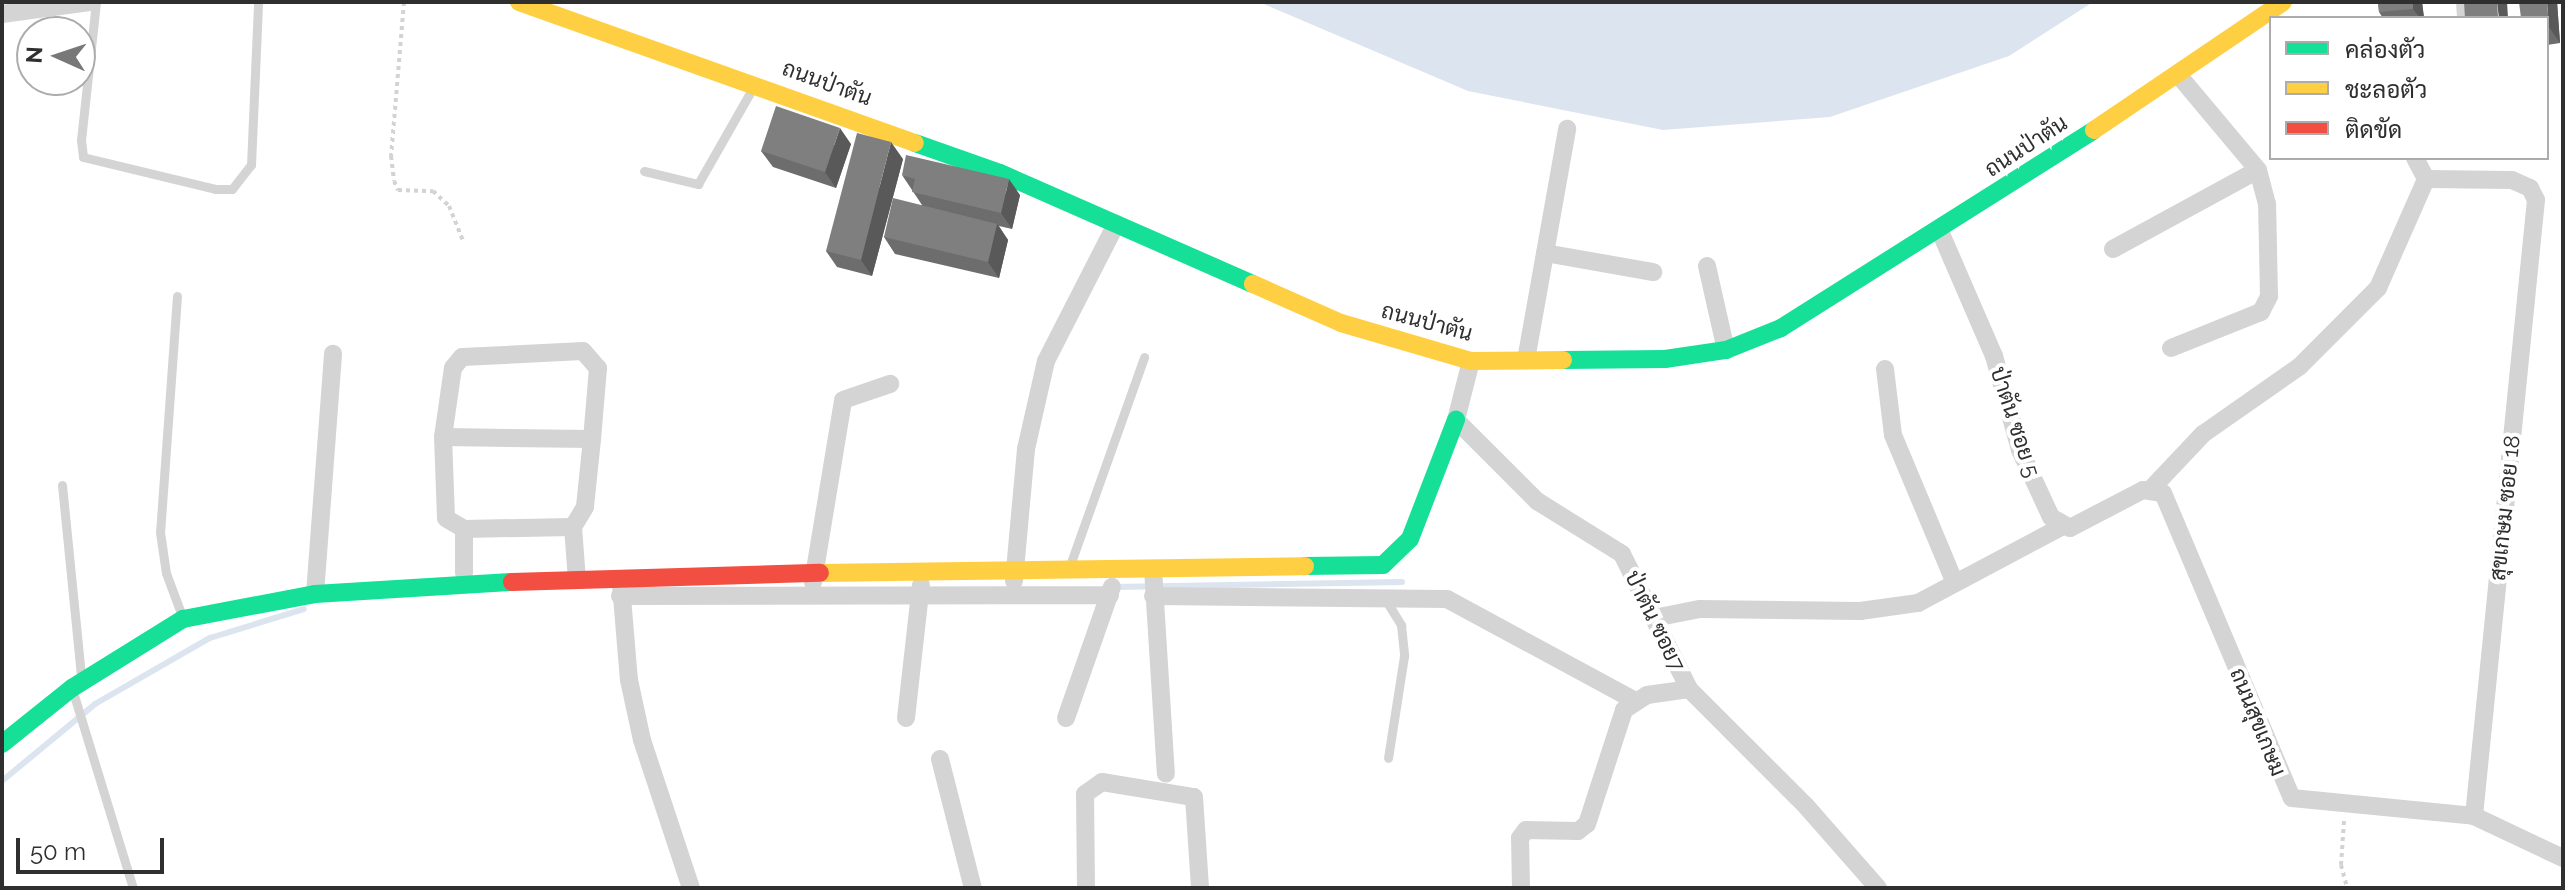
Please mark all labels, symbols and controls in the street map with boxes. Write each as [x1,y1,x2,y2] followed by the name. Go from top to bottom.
[16,16,96,96] north arrow
[2269,16,2549,160] legend
[2345,35,2425,64] text: คล่องตัว
[21,46,47,64] text: N
[779,55,875,111] street label: ถนนป่าตัน
[2345,75,2427,104] text: ชะลอตัว
[1980,110,2072,182] street label: ถนนป่าตัน
[2345,115,2402,144] text: ติดขัด
[1379,297,1475,347] street label: ถนนป่าตัน
[1985,363,2045,481] street label: ป่าตัน ซอย 5
[2484,434,2526,582] street label: สุขเกษม ซอย 18
[1619,566,1691,676] street label: ป่าตัน ซอย7
[2224,664,2292,780] street label: ถนนสุขเกษม
[20,822,168,872] scale bar
[30,837,86,866] text: 50 m

